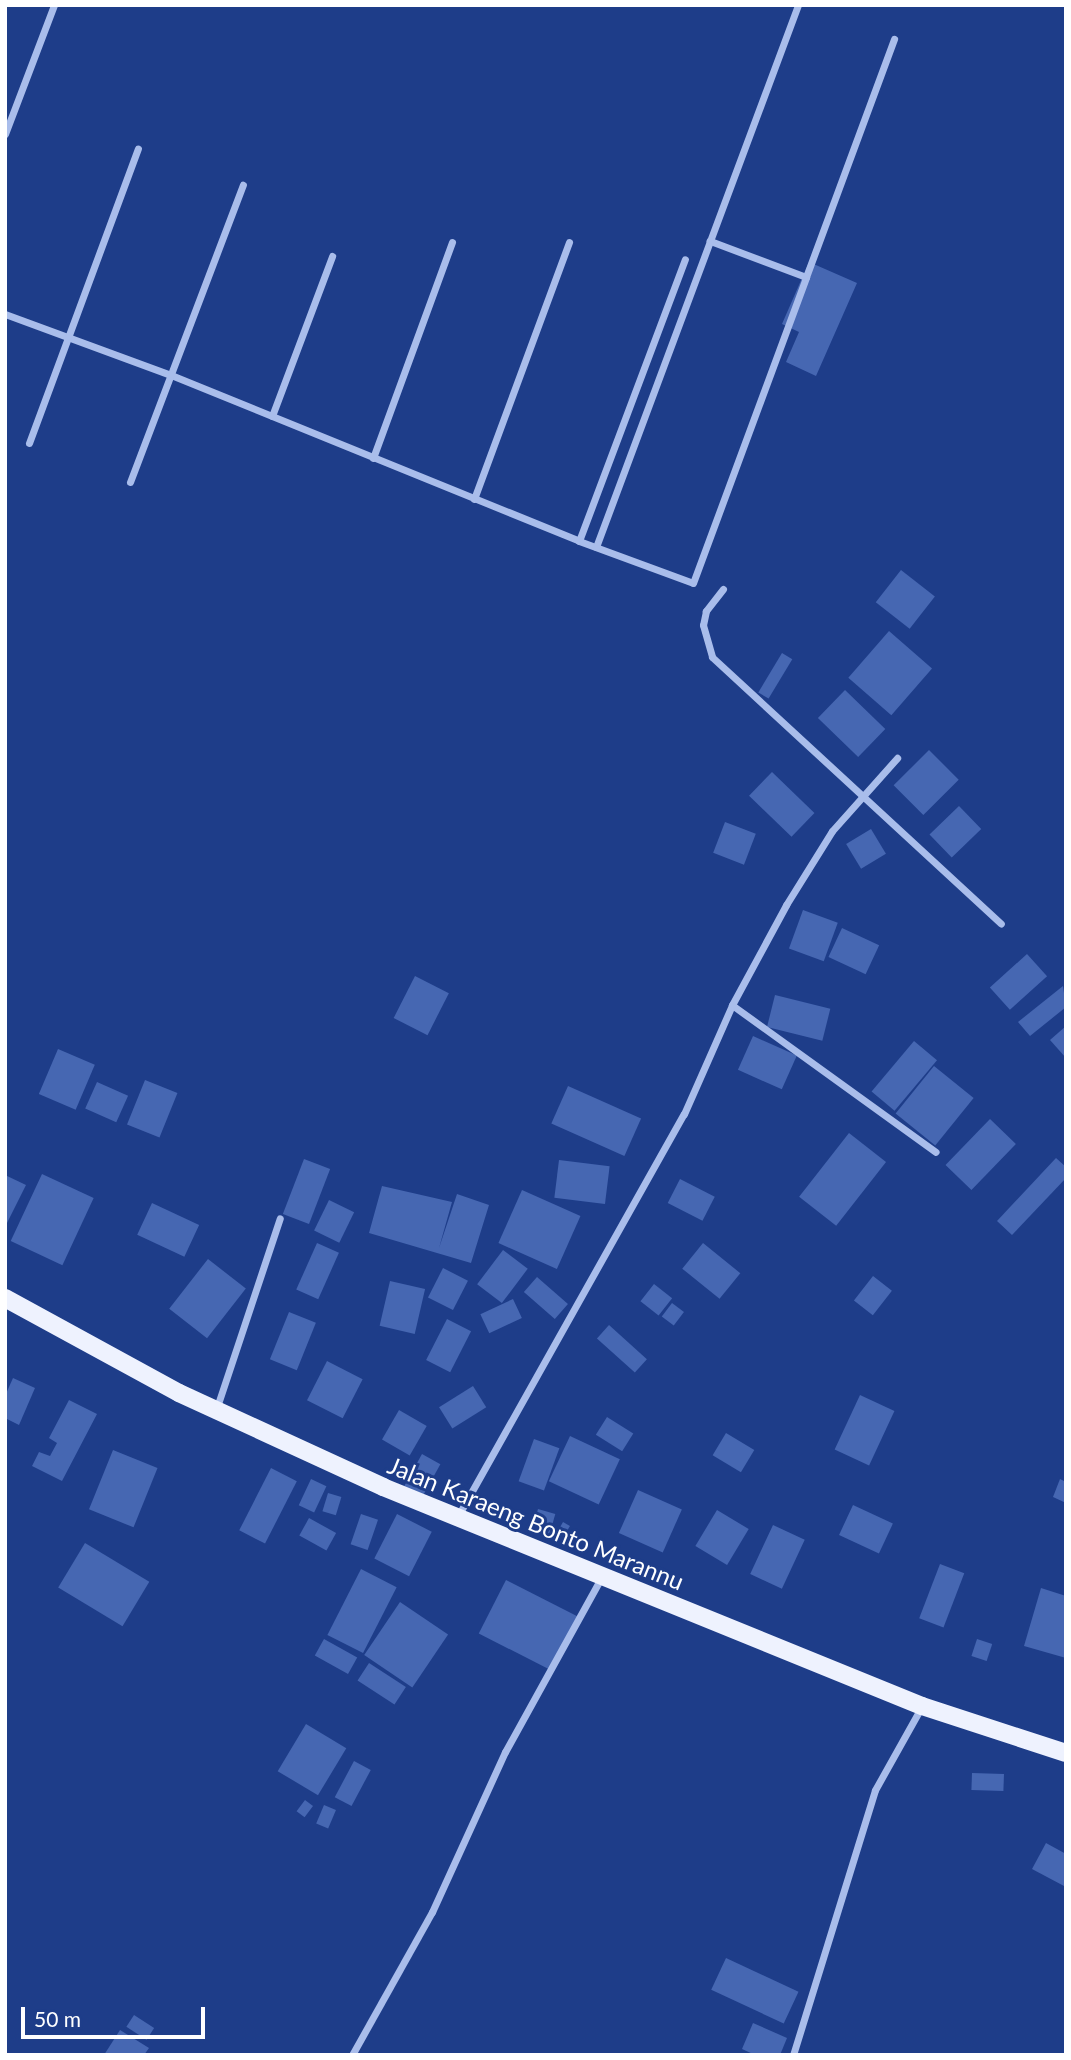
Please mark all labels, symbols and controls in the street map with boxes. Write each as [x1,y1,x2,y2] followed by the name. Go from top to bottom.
[384,1450,688,1596] street label: Jalan Karaeng Bonto Marannu
[24,1994,208,2038] scale bar
[34,2006,81,2031] text: 50 m

